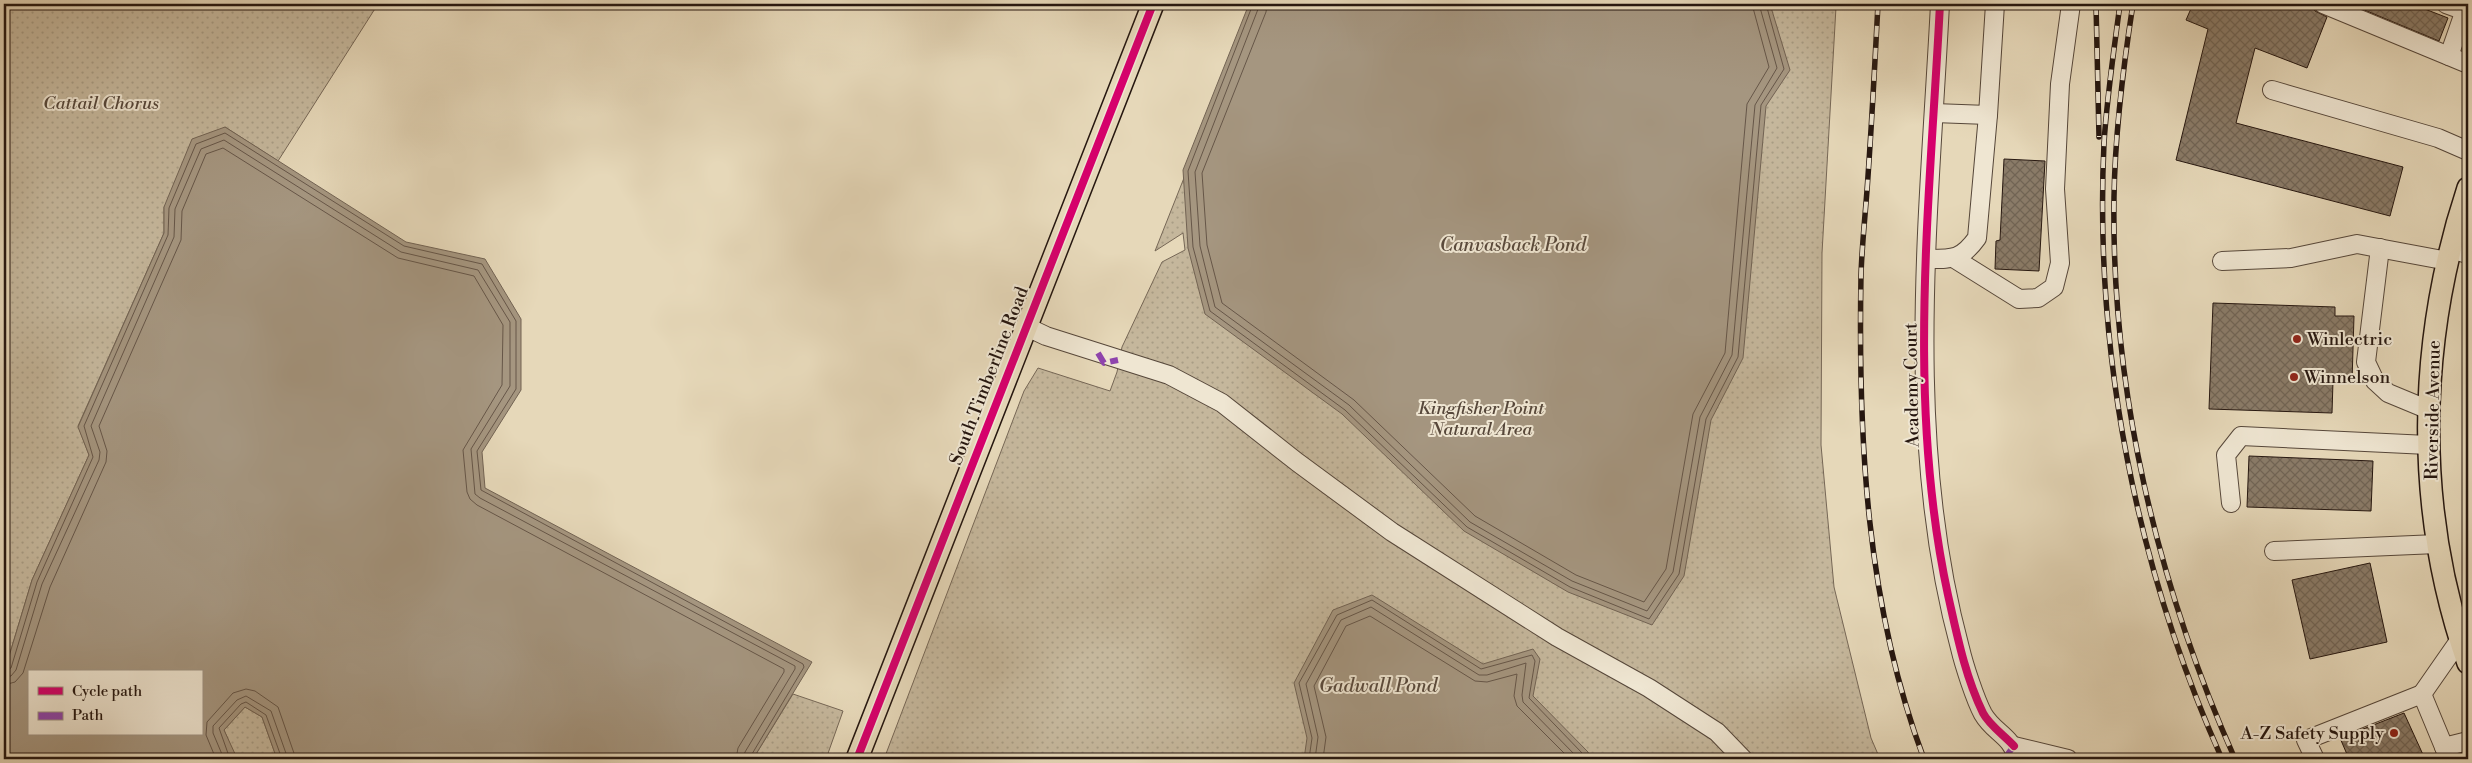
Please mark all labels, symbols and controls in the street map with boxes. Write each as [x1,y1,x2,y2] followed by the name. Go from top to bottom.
[43,92,159,115] park label: Cattail Chorus
[1440,233,1588,257] water label: Canvasback Pond
[944,283,1034,469] street label: South Timberline Road
[1899,322,1925,449] street label: Academy Court
[2306,328,2392,351] place label: Winlectric
[2291,333,2303,345] marker: Winlectric
[2420,340,2446,480] street label: Riverside Avenue
[2303,366,2390,389] place label: Winnelson
[2288,371,2300,383] marker: Winnelson
[1418,397,1545,441] park label: Kingfisher Point Natural Area
[28,670,202,736] legend
[1319,674,1439,698] water label: Gadwall Pond
[72,682,142,701] text: Cycle path
[72,706,104,725] text: Path
[2239,722,2384,745] place label: A-Z Safety Supply
[2388,727,2400,739] marker: A-Z Safety Supply

